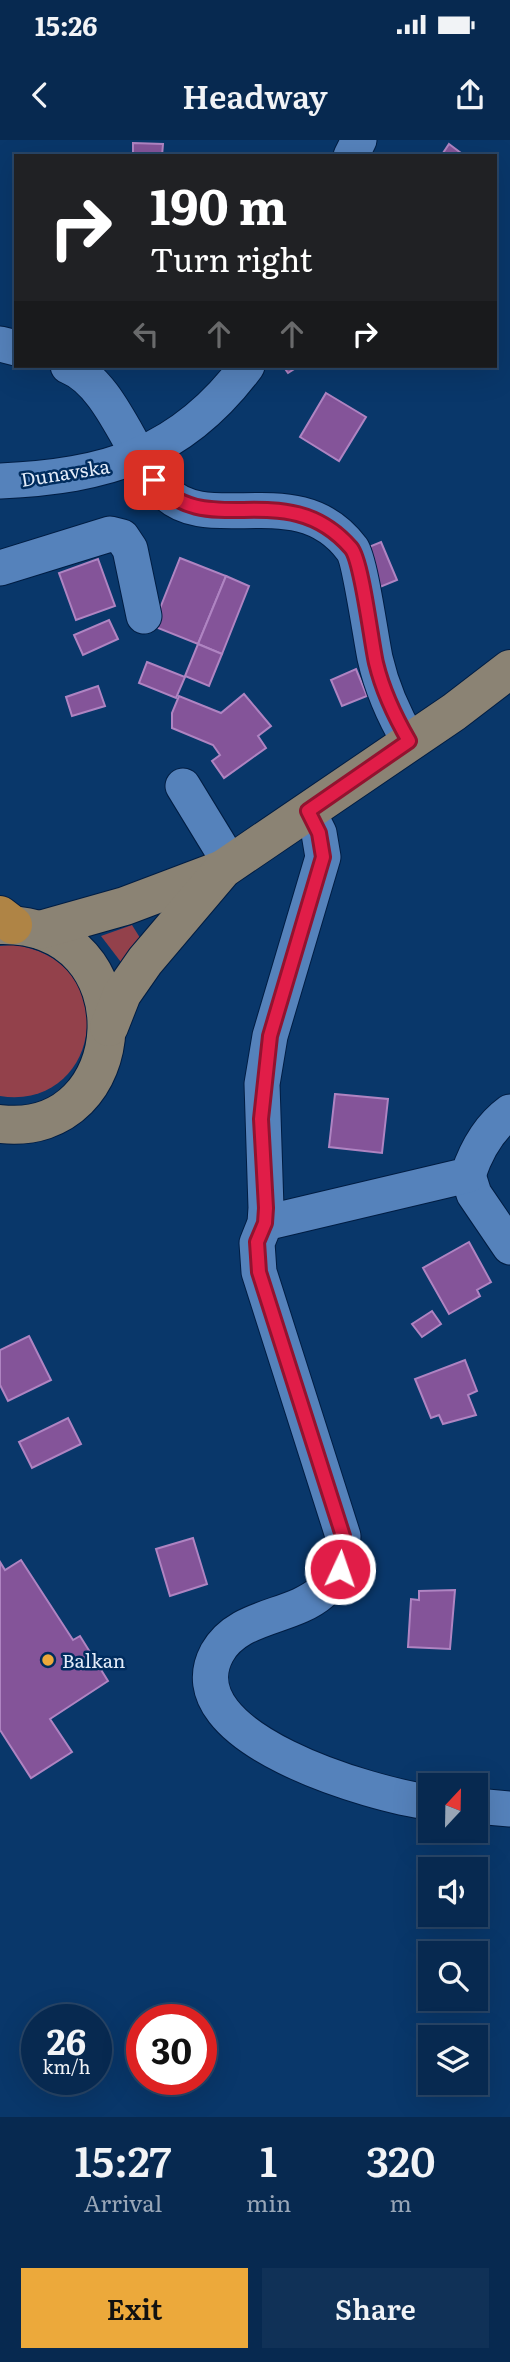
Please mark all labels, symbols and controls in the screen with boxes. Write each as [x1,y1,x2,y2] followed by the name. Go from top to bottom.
[35,5,97,44] text: 15:26
[182,71,328,119] text: Headway
[21,76,59,114] icon: back
[451,76,489,114] icon: share
[150,167,287,240] text: 190 m
[35,182,126,273] icon: right
[150,234,312,282] text: Turn right
[127,315,165,353] icon: left
[200,315,238,353] icon: ahead
[273,315,311,353] icon: ahead
[346,315,384,353] icon: right
[124,450,184,510] pin
[18,451,112,493] street label: Dunavska
[135,461,173,499] icon: arrive
[303,1532,377,1606] position arrow
[62,1646,125,1674] place label: Balkan
[40,1652,56,1668] marker: Balkan
[418,1773,488,1843] north arrow
[418,1773,488,2095] map controls
[418,1857,488,1927] button: sound
[418,1941,488,2011] button: search
[126,2004,217,2095] speed limit sign: 30
[47,2014,86,2066] text: 26
[418,2025,488,2095] button: layers
[43,2053,90,2080] text: km/h
[75,2128,171,2190] text: 15:27
[260,2128,277,2190] text: 1
[366,2128,435,2190] text: 320
[84,2185,162,2219] text: Arrival
[246,2185,291,2219] text: min
[389,2185,412,2219] text: m
[21,2268,248,2348] button: Exit
[262,2268,489,2348] button: Share

